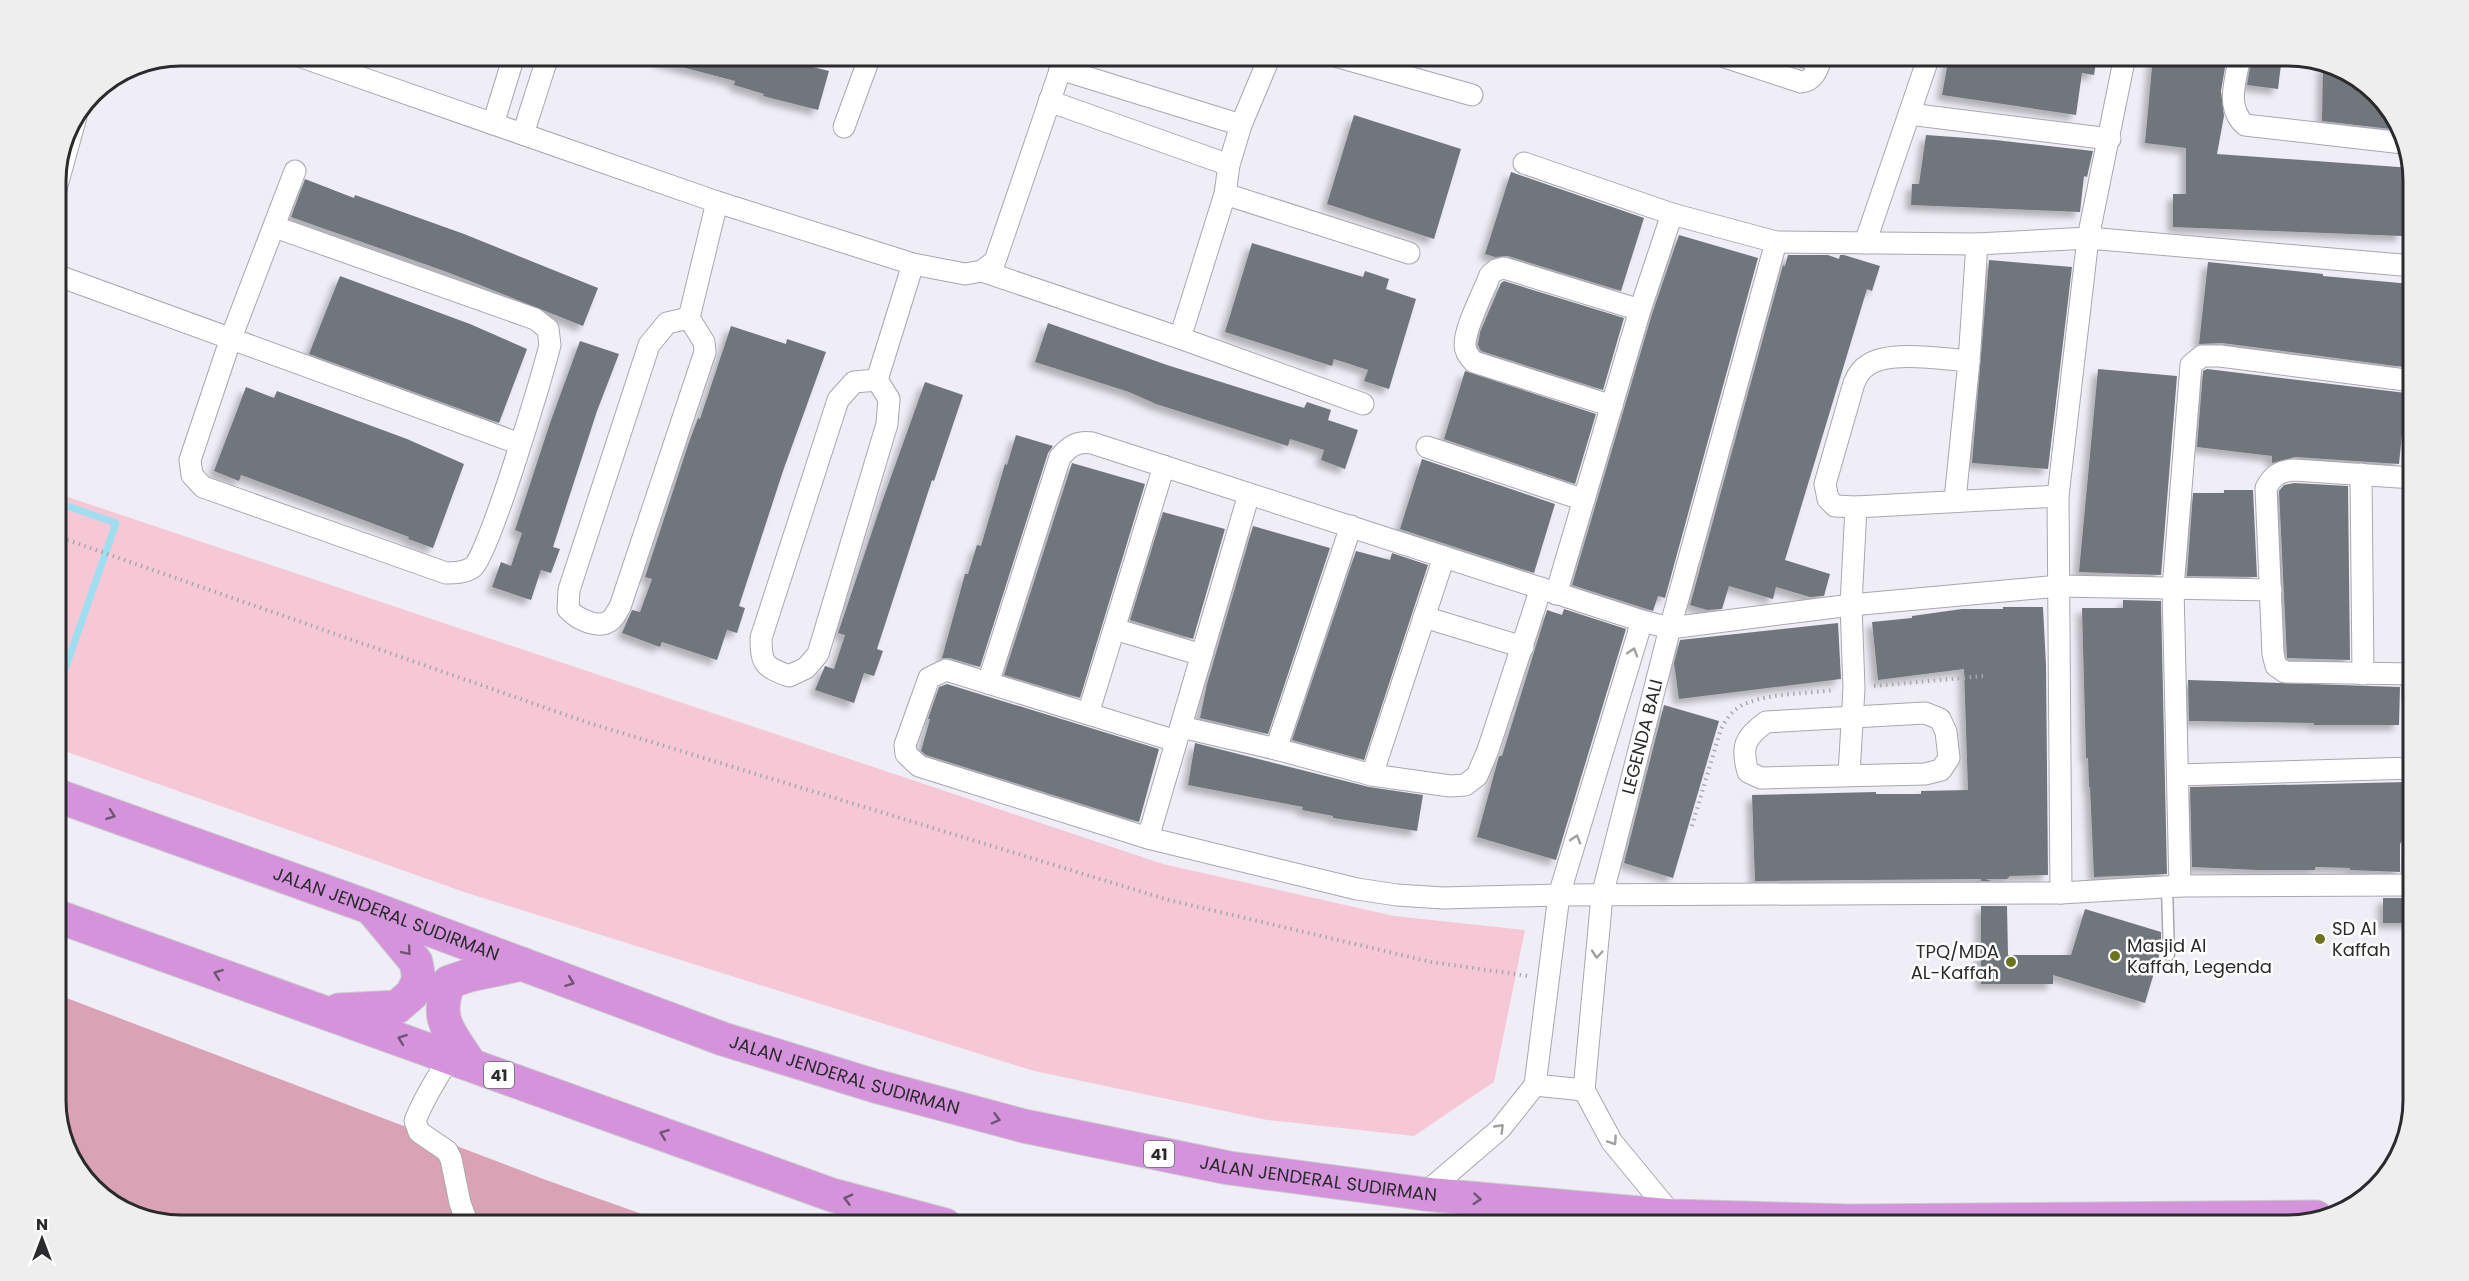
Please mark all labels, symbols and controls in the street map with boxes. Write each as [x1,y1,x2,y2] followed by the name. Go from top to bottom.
[1626,648,1638,658] one-way arrow
[1615,676,1669,797] street label: LEGENDA BALI
[105,807,116,820] one-way arrow
[1569,834,1581,845] one-way arrow
[270,861,503,967] street label: JALAN JENDERAL SUDIRMAN
[2332,916,2390,962] place label: SD Al Kaffah
[2313,932,2327,946] marker: SD Al Kaffah
[2127,933,2272,979] place label: Masjid Al Kaffah, Legenda
[1911,939,1999,985] place label: TPQ/MDA AL-Kaffah
[400,944,411,955] one-way arrow
[2108,949,2122,963] marker: Masjid Al Kaffah, Legenda
[1591,950,1604,959] one-way arrow
[2004,955,2018,969] marker: TPQ/MDA AL-Kaffah
[213,968,224,981] one-way arrow
[564,975,575,987] one-way arrow
[726,1029,963,1120] street label: JALAN JENDERAL SUDIRMAN
[397,1034,408,1047] one-way arrow
[484,1062,514,1088] road number: 41
[990,1111,1000,1124] one-way arrow
[1493,1124,1504,1134] one-way arrow
[659,1129,670,1142] one-way arrow
[1605,1135,1616,1146] one-way arrow
[1144,1141,1174,1167] road number: 41
[1198,1149,1438,1207] street label: JALAN JENDERAL SUDIRMAN
[1473,1192,1482,1205] one-way arrow
[843,1194,854,1206] one-way arrow
[12,1209,72,1269] north arrow
[36,1213,48,1236] text: N

